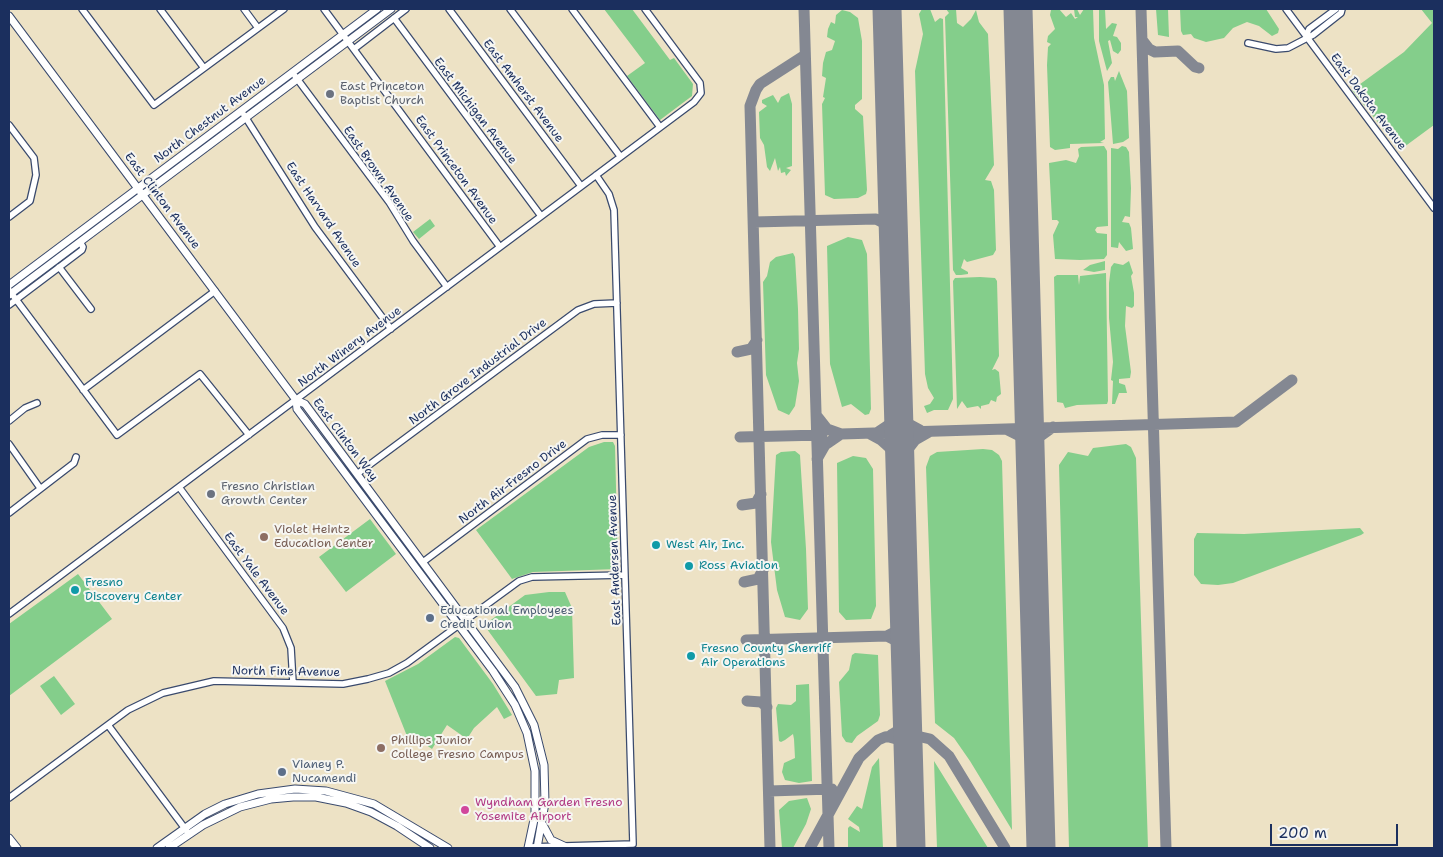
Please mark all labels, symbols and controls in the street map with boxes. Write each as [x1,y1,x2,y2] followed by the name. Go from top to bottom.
[480,37,566,145] street label: East Amherst Avenue
[1327,51,1409,153] street label: East Dakota Avenue
[430,55,520,167] street label: East Michigan Avenue
[151,73,269,167] street label: North Chestnut Avenue
[340,80,424,108] place label: East Princeton Baptist Church
[324,88,336,100] marker: East Princeton Baptist Church
[412,113,500,227] street label: East Princeton Avenue
[340,124,416,224] street label: East Brown Avenue
[121,150,203,252] street label: East Clinton Avenue
[282,160,364,270] street label: East Harvard Avenue
[296,304,404,390] street label: North Winery Avenue
[407,316,549,428] street label: North Grove Industrial Drive
[309,396,381,484] street label: East Clinton Way
[456,437,570,527] street label: North Air-Fresno Drive
[221,480,315,508] place label: Fresno Christian Growth Center
[205,488,217,500] marker: Fresno Christian Growth Center
[606,494,624,626] street label: East Andersen Avenue
[274,523,374,551] place label: Violet Heintz Education Center
[220,530,292,618] street label: East Yale Avenue
[258,531,270,543] marker: Violet Heintz Education Center
[666,538,744,552] place label: West Air, Inc.
[650,539,662,551] marker: West Air, Inc.
[699,559,778,573] place label: Ross Aviation
[683,560,695,572] marker: Ross Aviation
[85,576,182,604] place label: Fresno Discovery Center
[69,584,81,596] marker: Fresno Discovery Center
[440,604,573,632] place label: Educational Employees Credit Union
[424,612,436,624] marker: Educational Employees Credit Union
[701,642,831,670] place label: Fresno County Sherriff Air Operations
[685,650,697,662] marker: Fresno County Sherriff Air Operations
[232,664,340,680] street label: North Fine Avenue
[391,734,524,762] place label: Phillips Junior College Fresno Campus
[375,742,387,754] marker: Phillips Junior College Fresno Campus
[292,758,356,786] place label: Vianey P. Nucamendi
[276,766,288,778] marker: Vianey P. Nucamendi
[475,796,622,824] place label: Wyndham Garden Fresno Yosemite Airport
[459,804,471,816] marker: Wyndham Garden Fresno Yosemite Airport
[1273,814,1400,846] scale bar
[1278,823,1327,843] text: 200 m

